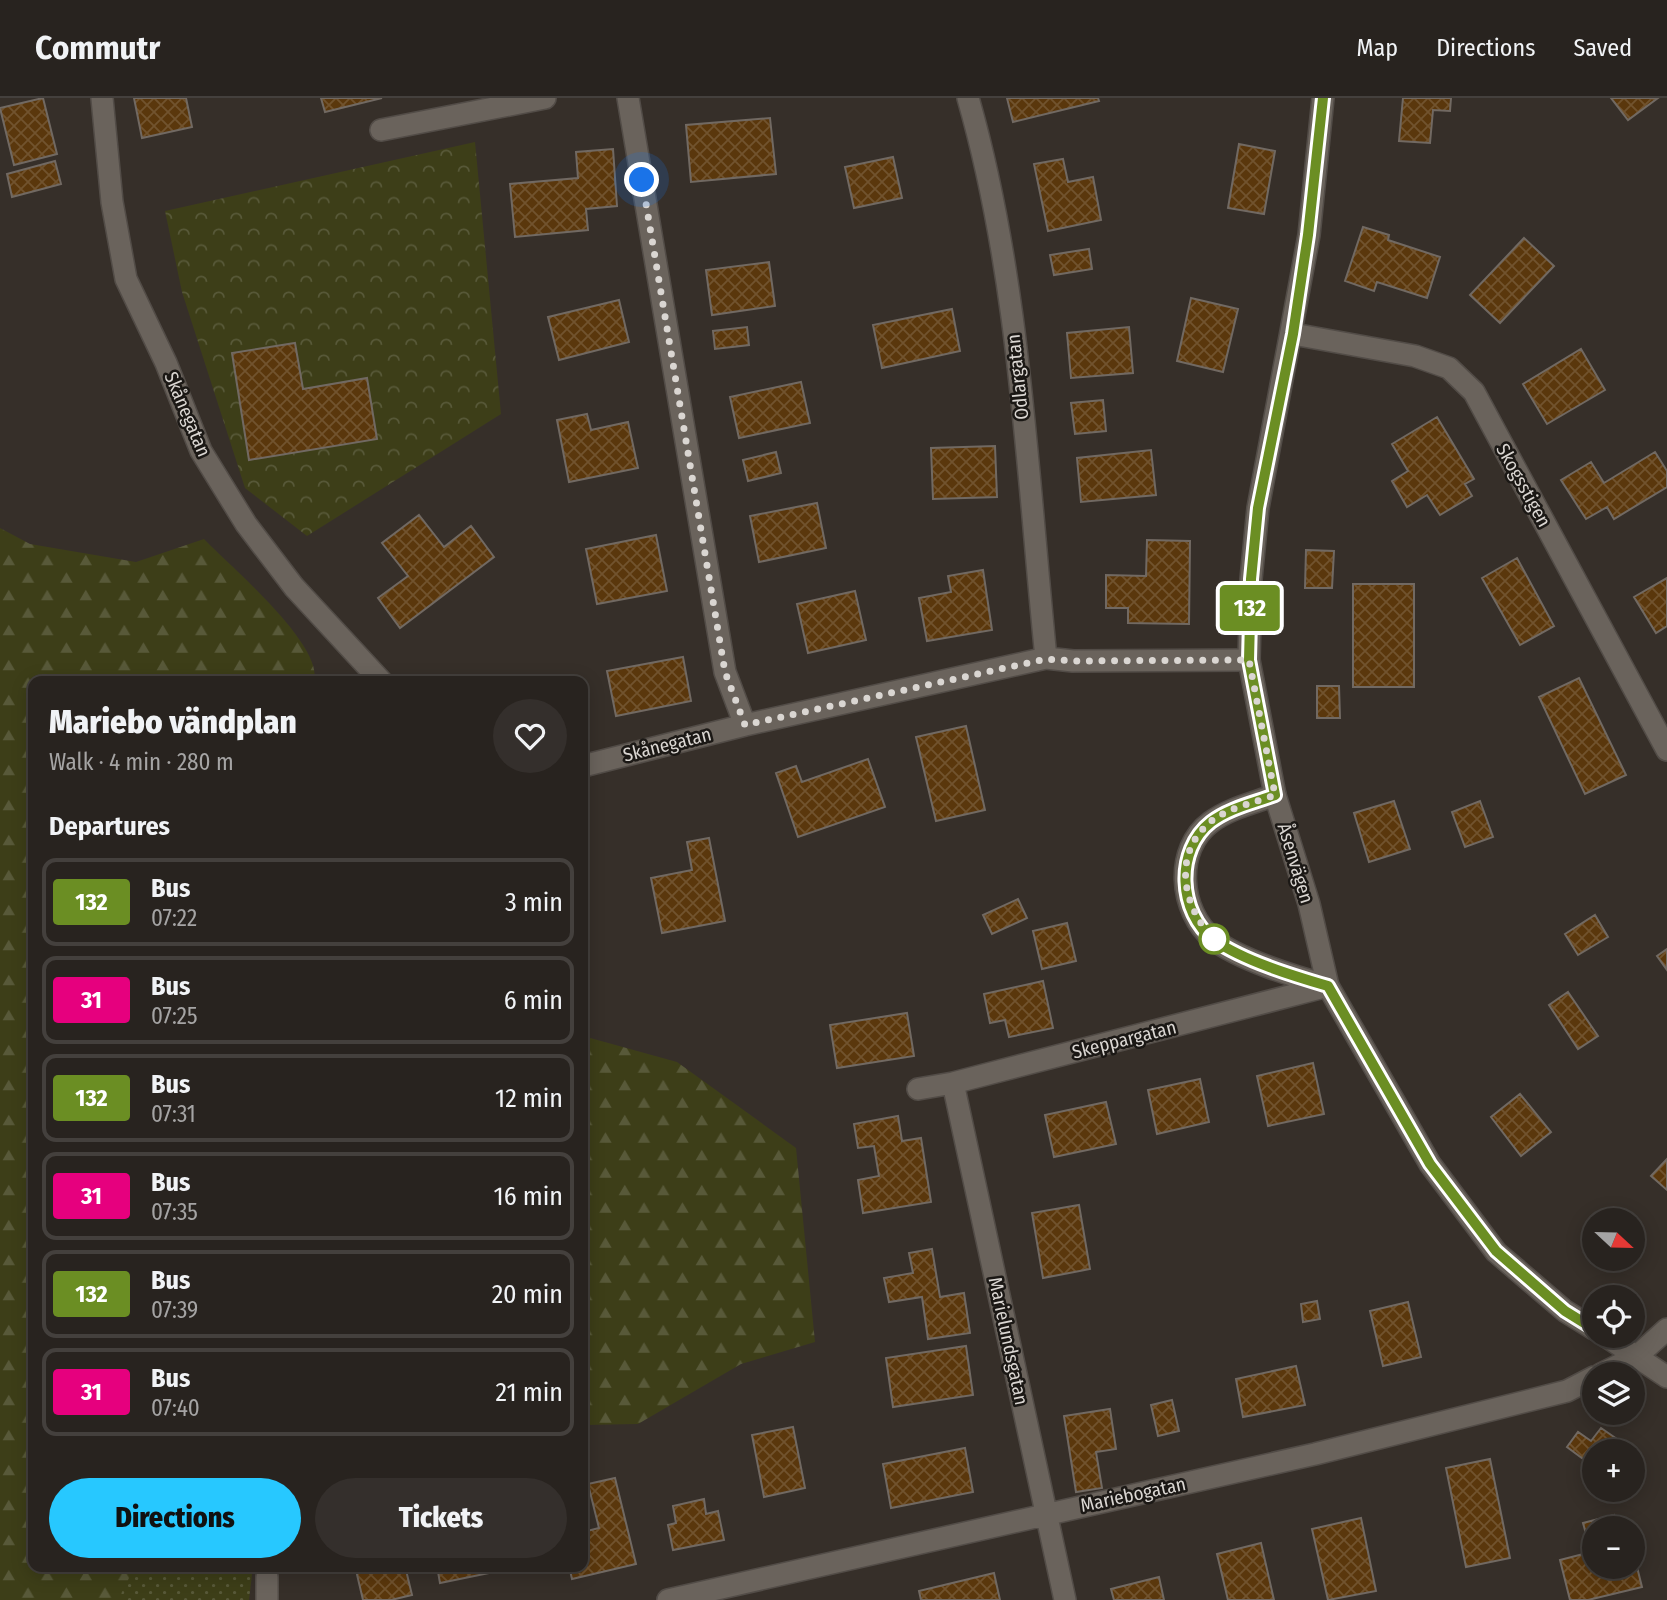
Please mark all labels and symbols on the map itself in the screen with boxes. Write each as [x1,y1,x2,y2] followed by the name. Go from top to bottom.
[624,162,659,197] your location
[1002,333,1033,421] street label: Odlargatan
[159,368,216,460] street label: Skånegatan
[1491,439,1556,531] street label: Skogsstigen
[1210,585,1290,631] line badge: 132
[621,722,714,767] street label: Skånegatan
[1272,820,1319,906] street label: Åsenvägen
[1199,924,1229,954] unlabelled marker
[1070,1015,1179,1064] street label: Skeppargatan
[1582,1208,1645,1270] north arrow
[984,1275,1033,1407] street label: Marielundsgatan
[1078,1472,1188,1517] street label: Mariebogatan

